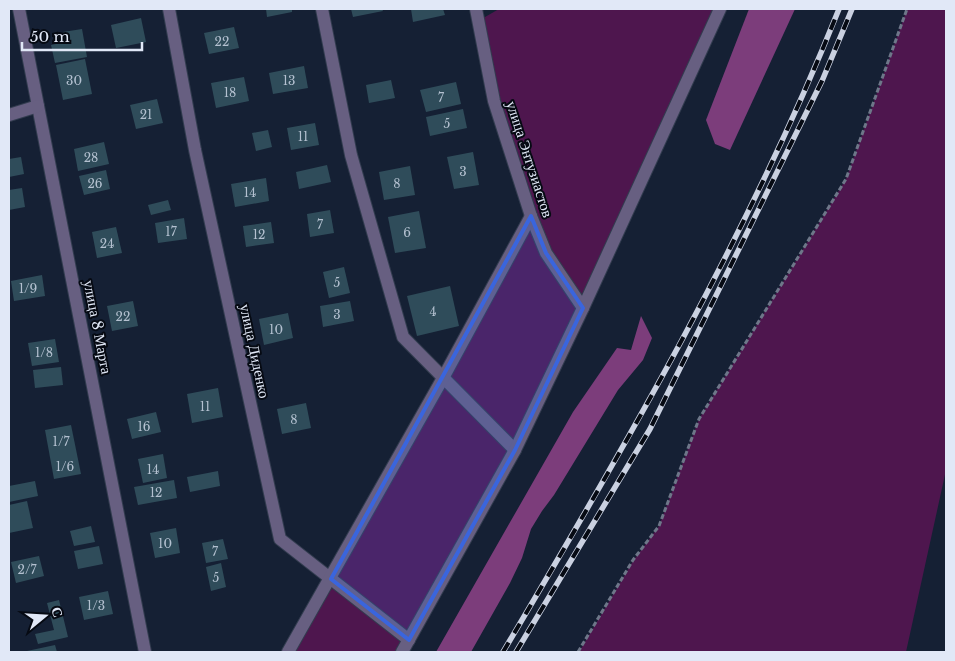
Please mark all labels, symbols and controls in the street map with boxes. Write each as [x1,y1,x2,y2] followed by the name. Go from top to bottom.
[22,20,142,52] scale bar
[30,27,70,46] text: 50 m
[215,34,229,49] house number: 22
[66,73,82,88] house number: 30
[283,73,295,88] house number: 13
[224,85,236,100] house number: 18
[438,90,445,105] house number: 7
[502,98,558,220] street label: улица Энтузиастов
[140,107,152,122] house number: 21
[444,116,451,131] house number: 5
[298,129,308,144] house number: 11
[84,150,98,165] house number: 28
[459,164,467,179] house number: 3
[87,176,103,191] house number: 26
[393,176,401,191] house number: 8
[244,185,256,200] house number: 14
[317,217,324,232] house number: 7
[165,224,178,239] house number: 17
[403,225,411,240] house number: 6
[253,227,265,242] house number: 12
[100,236,114,251] house number: 24
[334,275,341,290] house number: 5
[80,278,116,376] street label: улица 8 Марта
[19,281,37,296] house number: 1/9
[236,302,274,400] street label: улица Диденко
[429,304,437,319] house number: 4
[333,307,341,322] house number: 3
[116,309,130,324] house number: 22
[269,322,283,337] house number: 10
[35,345,53,360] house number: 1/8
[200,399,210,414] house number: 11
[290,412,298,427] house number: 8
[137,419,151,434] house number: 16
[53,434,70,449] house number: 1/7
[56,459,75,474] house number: 1/6
[147,462,159,477] house number: 14
[150,485,162,500] house number: 12
[158,536,172,551] house number: 10
[212,544,219,559] house number: 7
[18,562,37,577] house number: 2/7
[213,570,220,585] house number: 5
[20,591,70,641] north arrow
[87,598,105,613] house number: 1/3
[47,604,67,620] text: С

